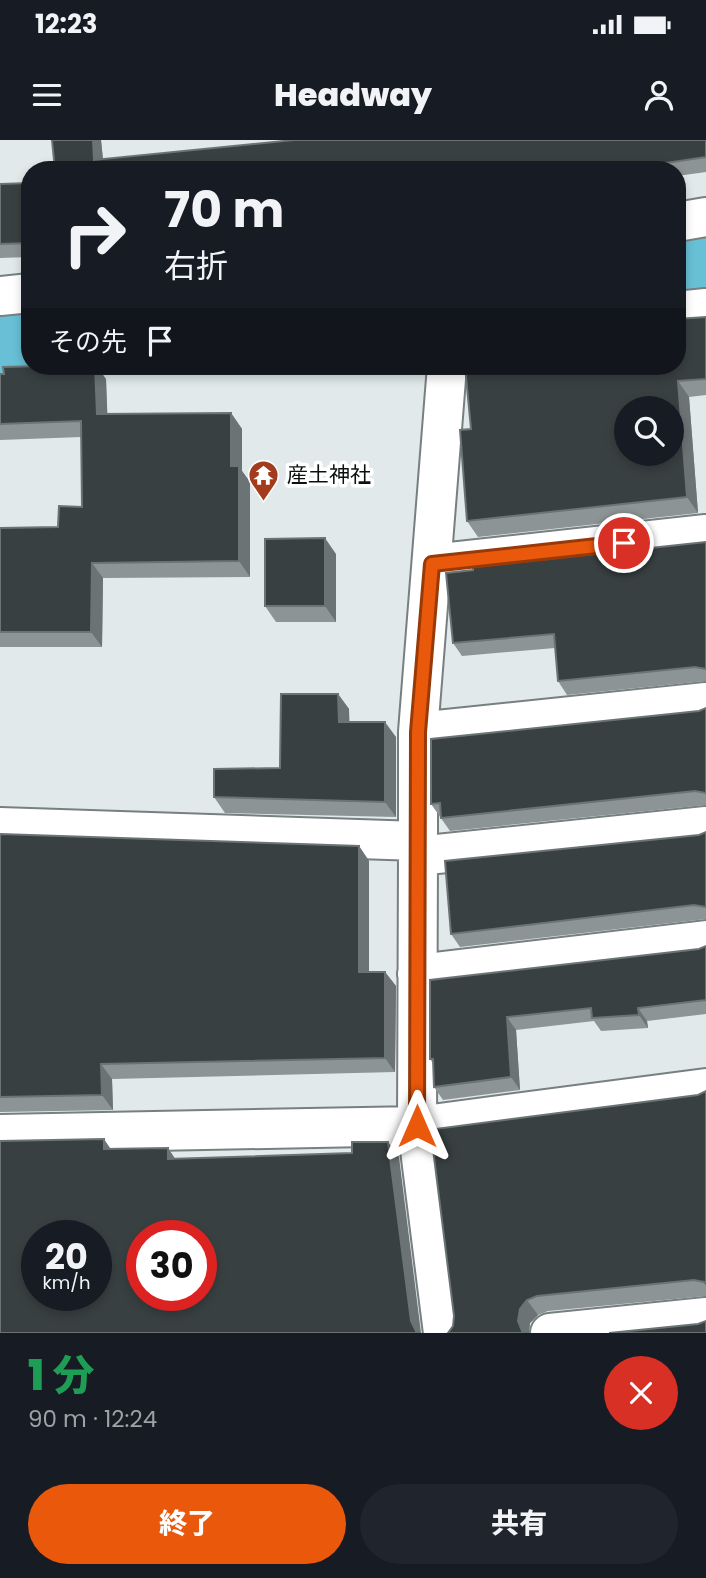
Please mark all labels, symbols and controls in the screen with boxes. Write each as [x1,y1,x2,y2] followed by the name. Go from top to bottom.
[35,6,98,42] text: 12:23
[274,72,432,117] text: Headway
[28,76,66,114] icon: menu
[640,76,678,114] icon: person
[164,176,284,244] text: 70 m
[49,189,140,280] icon: right
[164,243,228,288] text: 右折
[141,322,179,360] icon: arrive
[49,324,127,360] text: その先
[614,396,684,466] map controls
[614,396,684,466] button: search
[247,458,281,502] temple icon: 産土神社
[287,460,371,489] place label: 産土神社
[594,513,654,573] pin
[605,524,643,562] icon: arrive
[380,1089,454,1163] position arrow
[126,1220,217,1311] speed limit sign: 30
[45,1232,88,1281] text: 20
[43,1270,90,1295] text: km/h
[28,1346,94,1405] text: 1 分
[604,1356,678,1430] button: close
[28,1403,157,1435] text: 90 m · 12:24
[28,1484,346,1564] button: 終了
[360,1484,678,1564] button: 共有

